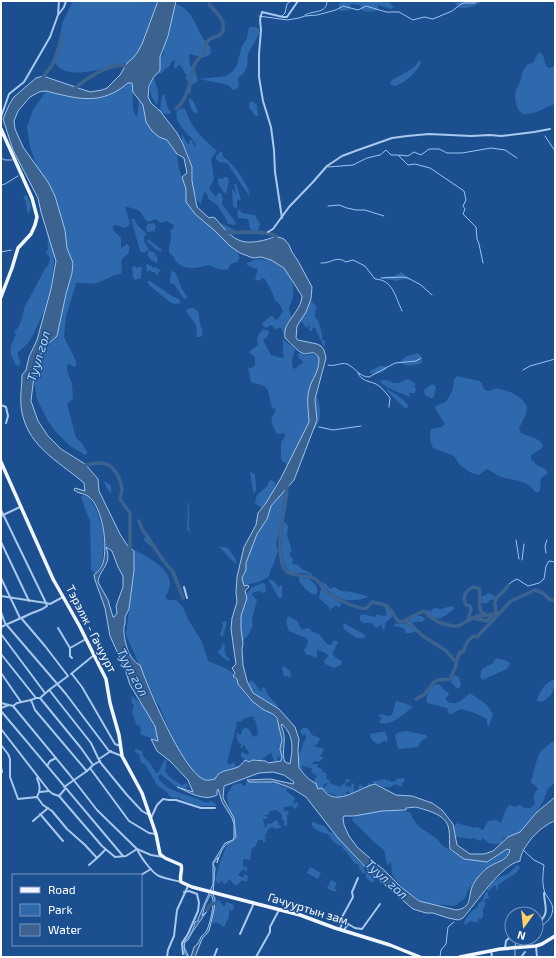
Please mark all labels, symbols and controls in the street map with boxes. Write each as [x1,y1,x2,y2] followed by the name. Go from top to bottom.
[23,329,53,383] water label: Туул гол
[63,582,120,675] street label: Тэрэлж - Гачуурт
[114,645,152,699] water label: Туул гол
[362,856,412,902] water label: Туул гол
[12,874,142,946] legend
[48,882,76,896] text: Road
[266,889,350,928] street label: Гачууртын зам
[48,902,73,916] text: Park
[504,906,544,946] north arrow
[48,922,82,936] text: Water
[516,929,527,943] text: N

